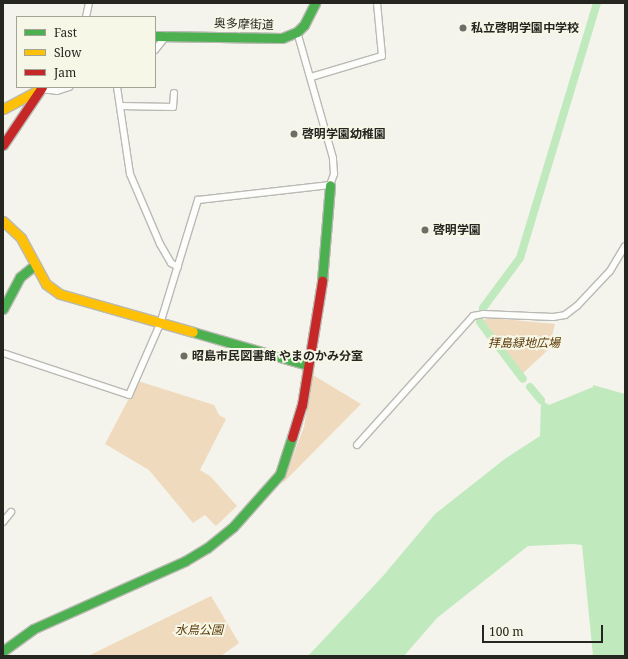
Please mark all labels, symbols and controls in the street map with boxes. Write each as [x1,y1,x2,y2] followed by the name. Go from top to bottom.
[16,16,156,88] legend
[214,16,274,32] street label: 奥多摩街道
[471,21,579,35] place label: 私立啓明学園中学校
[458,23,468,33] marker: 私立啓明学園中学校
[54,24,77,41] text: Fast
[54,44,82,61] text: Slow
[54,64,76,81] text: Jam
[302,127,386,141] place label: 啓明学園幼稚園
[289,129,299,139] marker: 啓明学園幼稚園
[433,223,481,237] place label: 啓明学園
[420,225,430,235] marker: 啓明学園
[488,336,560,350] park label: 拝島緑地広場
[192,349,363,363] place label: 昭島市民図書館 やまのかみ分室
[179,351,189,361] marker: 昭島市民図書館 やまのかみ分室
[484,617,605,643] scale bar
[175,623,223,637] park label: 水鳥公園
[489,623,524,640] text: 100 m

